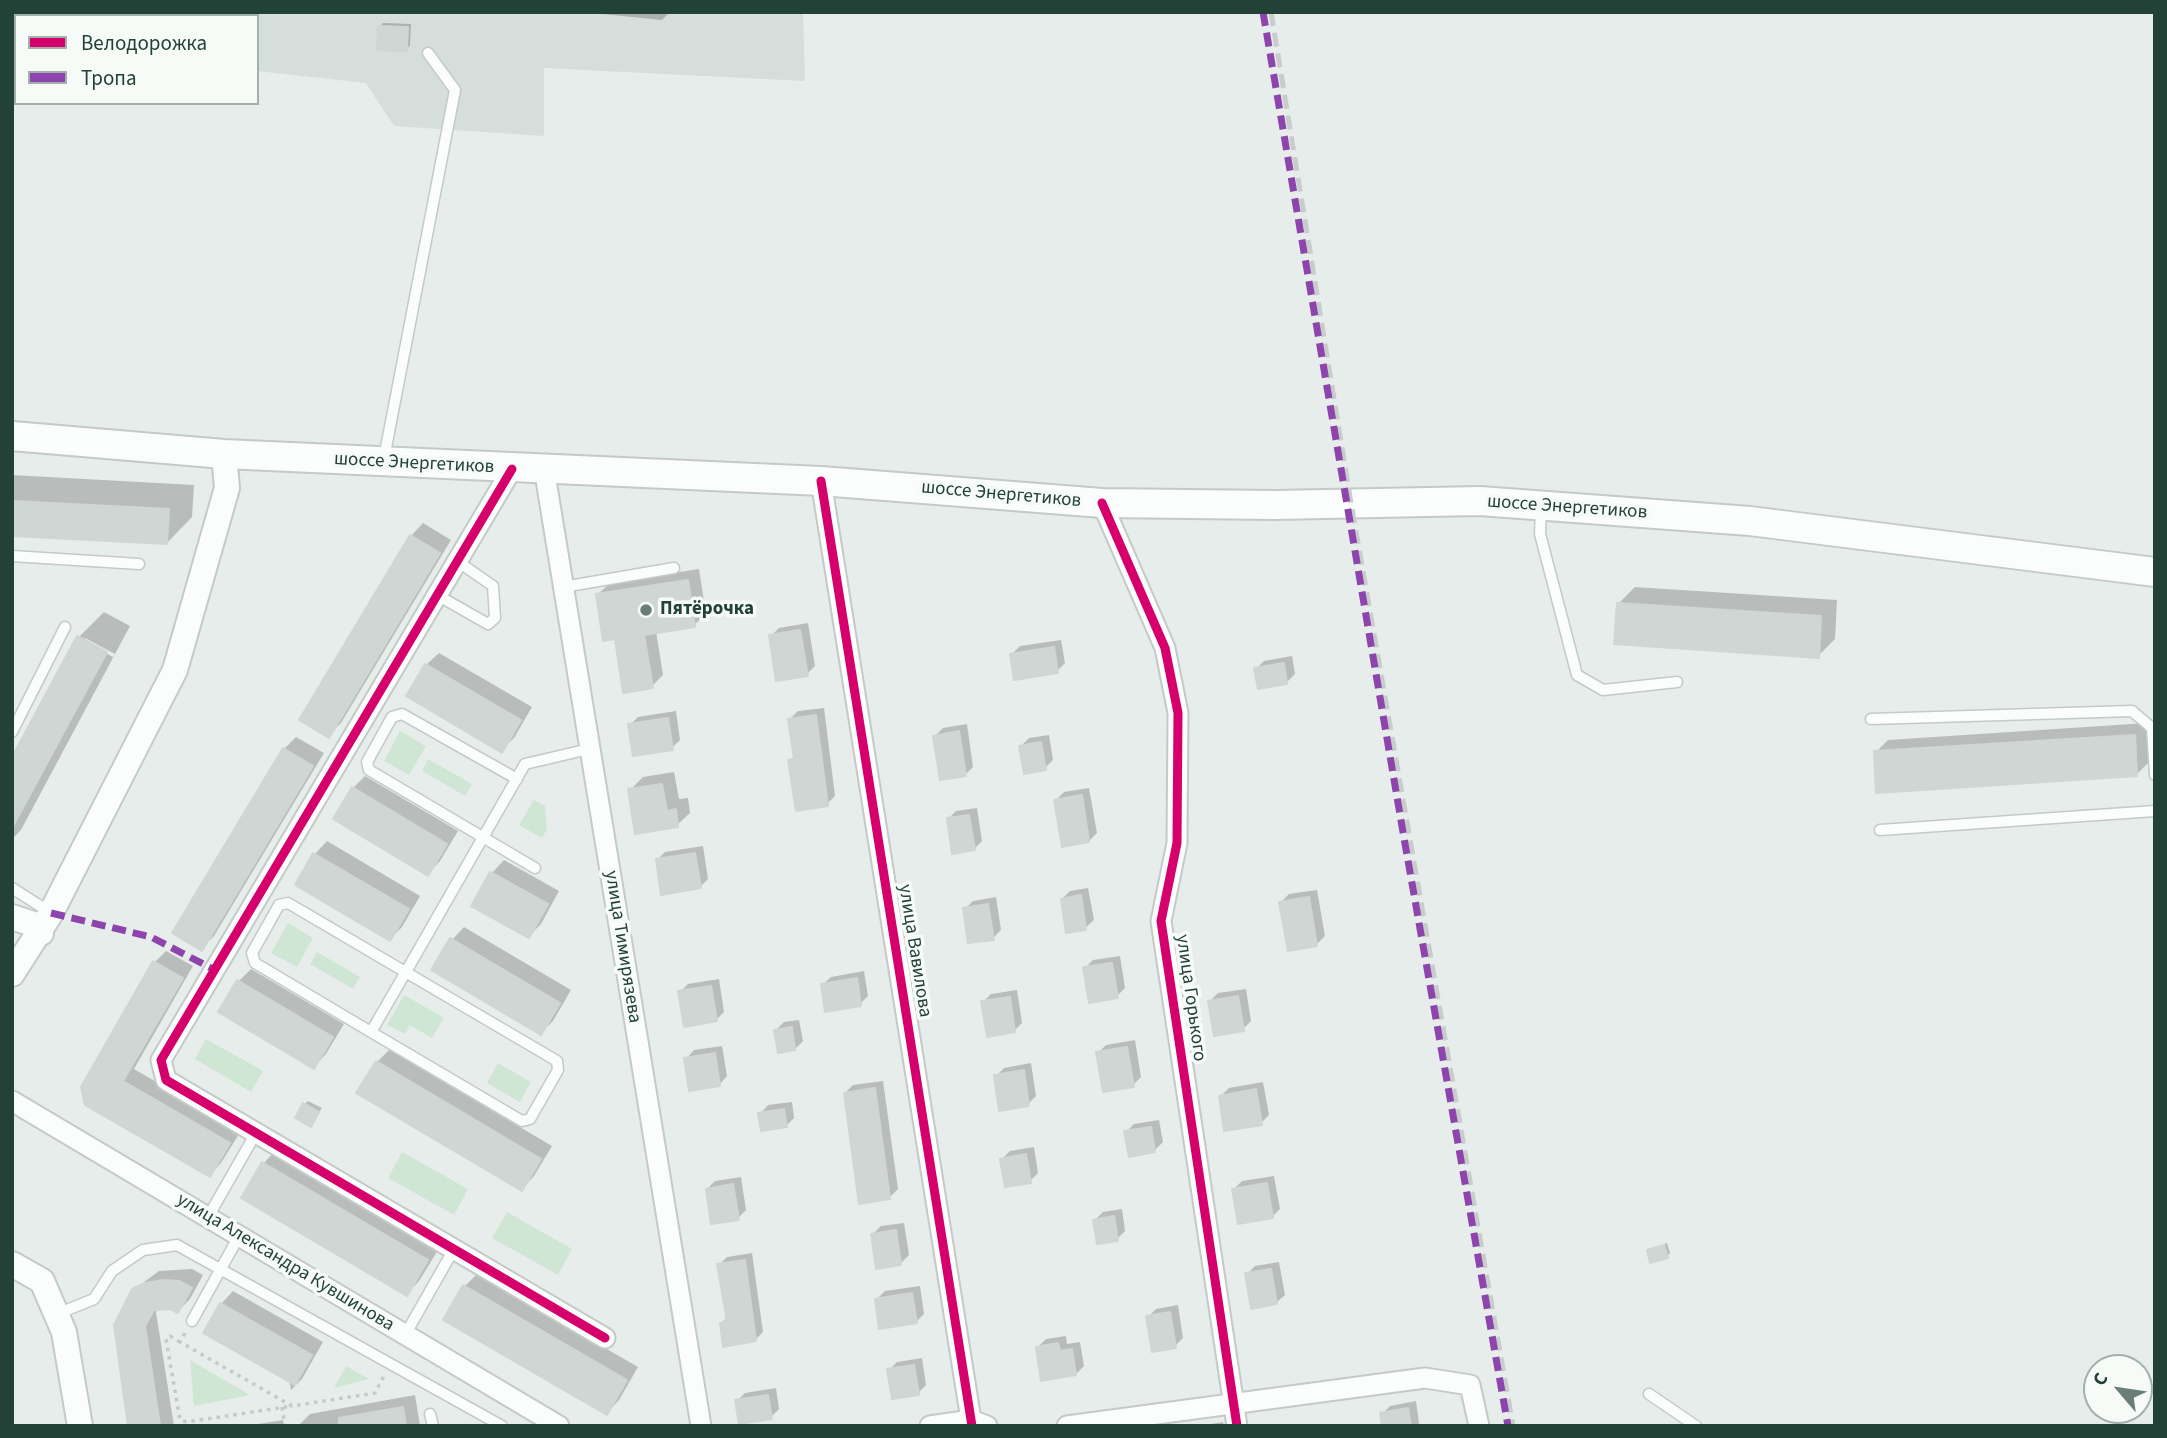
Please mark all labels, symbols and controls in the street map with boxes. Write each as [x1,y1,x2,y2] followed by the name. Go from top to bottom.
[14,14,259,105] legend
[81,28,207,58] text: Велодорожка
[81,63,137,93] text: Тропа
[333,448,495,480] street label: шоссе Энергетиков
[920,477,1082,513] street label: шоссе Энергетиков
[1486,491,1648,525] street label: шоссе Энергетиков
[660,599,754,621] place label: Пятёрочка
[638,602,654,618] marker: Пятёрочка
[599,869,645,1025] street label: улица Тимирязева
[892,883,936,1019] street label: улица Вавилова
[1170,933,1210,1063] street label: улица Горького
[172,1189,398,1337] street label: улица Александра Кувшинова
[2083,1354,2153,1424] north arrow
[2086,1368,2115,1391] text: С

